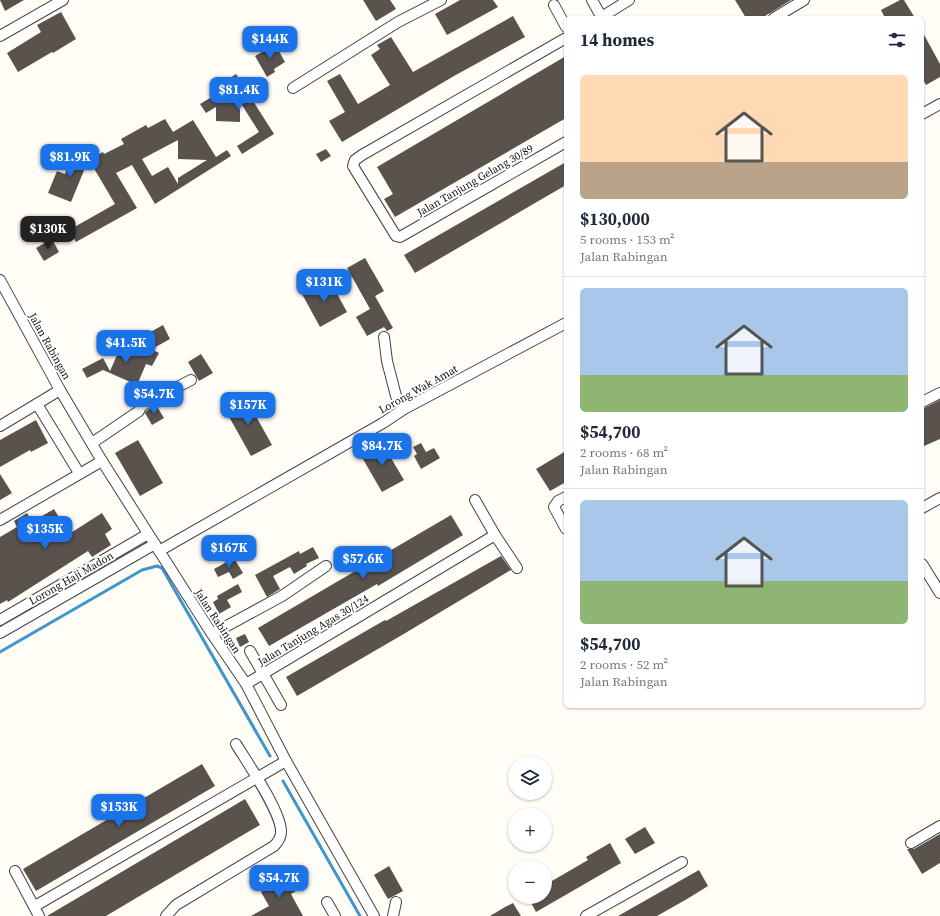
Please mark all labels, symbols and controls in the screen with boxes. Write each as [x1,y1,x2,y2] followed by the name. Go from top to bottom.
[242,26,298,60] pin: $144K
[580,28,654,52] text: 14 homes
[886,29,908,51] icon: filters
[251,30,289,47] text: $144K
[206,77,272,111] pin: $81.4K
[218,81,260,98] text: $81.4K
[708,101,780,173] icon: home
[413,141,536,220] street label: Jalan Tanjung Gelang 30/89
[37,144,103,178] pin: $81.9K
[49,148,91,165] text: $81.9K
[580,207,650,231] text: $130,000
[20,216,76,250] pin: $130K
[29,220,67,237] text: $130K
[580,231,675,248] text: 5 rooms · 153 m²
[580,248,668,265] text: Jalan Rabingan
[296,269,352,303] pin: $131K
[305,273,343,290] text: $131K
[25,309,74,383] street label: Jalan Rabingan
[708,314,780,386] icon: home
[93,330,159,364] pin: $41.5K
[105,334,147,351] text: $41.5K
[376,361,461,417] street label: Lorong Wak Amat
[121,381,187,415] pin: $54.7K
[133,385,175,402] text: $54.7K
[220,392,276,426] pin: $157K
[229,396,267,413] text: $157K
[580,420,640,444] text: $54,700
[349,433,415,467] pin: $84.7K
[361,437,403,454] text: $84.7K
[580,444,668,461] text: 2 rooms · 68 m²
[580,461,668,478] text: Jalan Rabingan
[17,516,73,550] pin: $135K
[26,520,64,537] text: $135K
[708,526,780,598] icon: home
[201,535,257,569] pin: $167K
[210,539,248,556] text: $167K
[330,546,396,580] pin: $57.6K
[26,548,117,609] street label: Lorong Haji Madon
[342,550,384,567] text: $57.6K
[191,585,244,657] street label: Jalan Rabingan
[254,591,372,670] street label: Jalan Tanjung Agas 30/124
[580,632,640,656] text: $54,700
[580,656,668,673] text: 2 rooms · 52 m²
[580,673,668,690] text: Jalan Rabingan
[508,756,552,904] map controls
[508,756,552,800] button: layers
[91,794,147,828] pin: $153K
[100,798,138,815] text: $153K
[508,808,552,852] button: +
[508,860,552,904] button: −
[246,865,312,899] pin: $54.7K
[258,869,300,886] text: $54.7K

